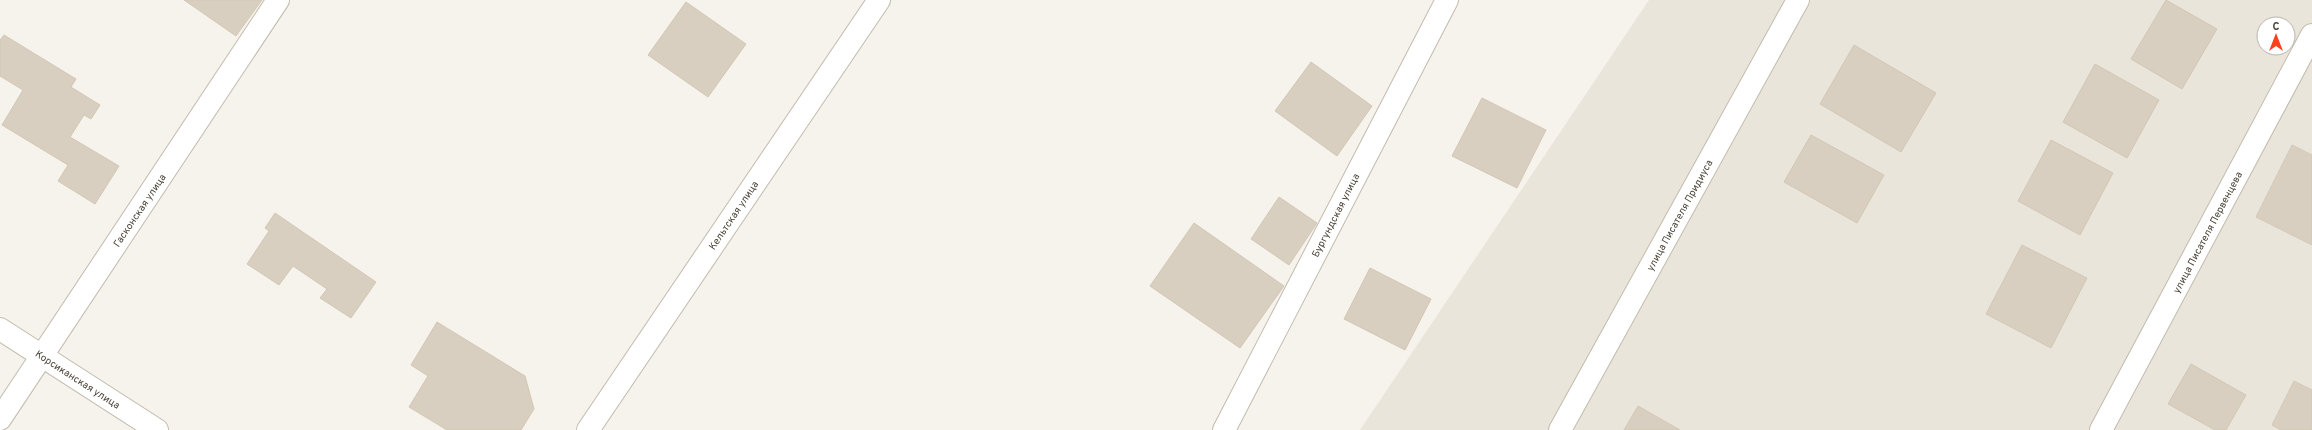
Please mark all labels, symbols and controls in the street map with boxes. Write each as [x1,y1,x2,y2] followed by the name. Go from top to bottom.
[2256,16,2296,56] north arrow
[2272,20,2280,34] text: С
[1644,158,1716,274] street label: улица Писателя Придиуса
[2171,170,2246,296] street label: улица Писателя Первенцева
[111,172,170,250] street label: Гасконская улица
[1310,172,1363,260] street label: Бургундская улица
[706,179,762,253] street label: Кельтская улица
[32,348,122,413] street label: Корсиканская улица

